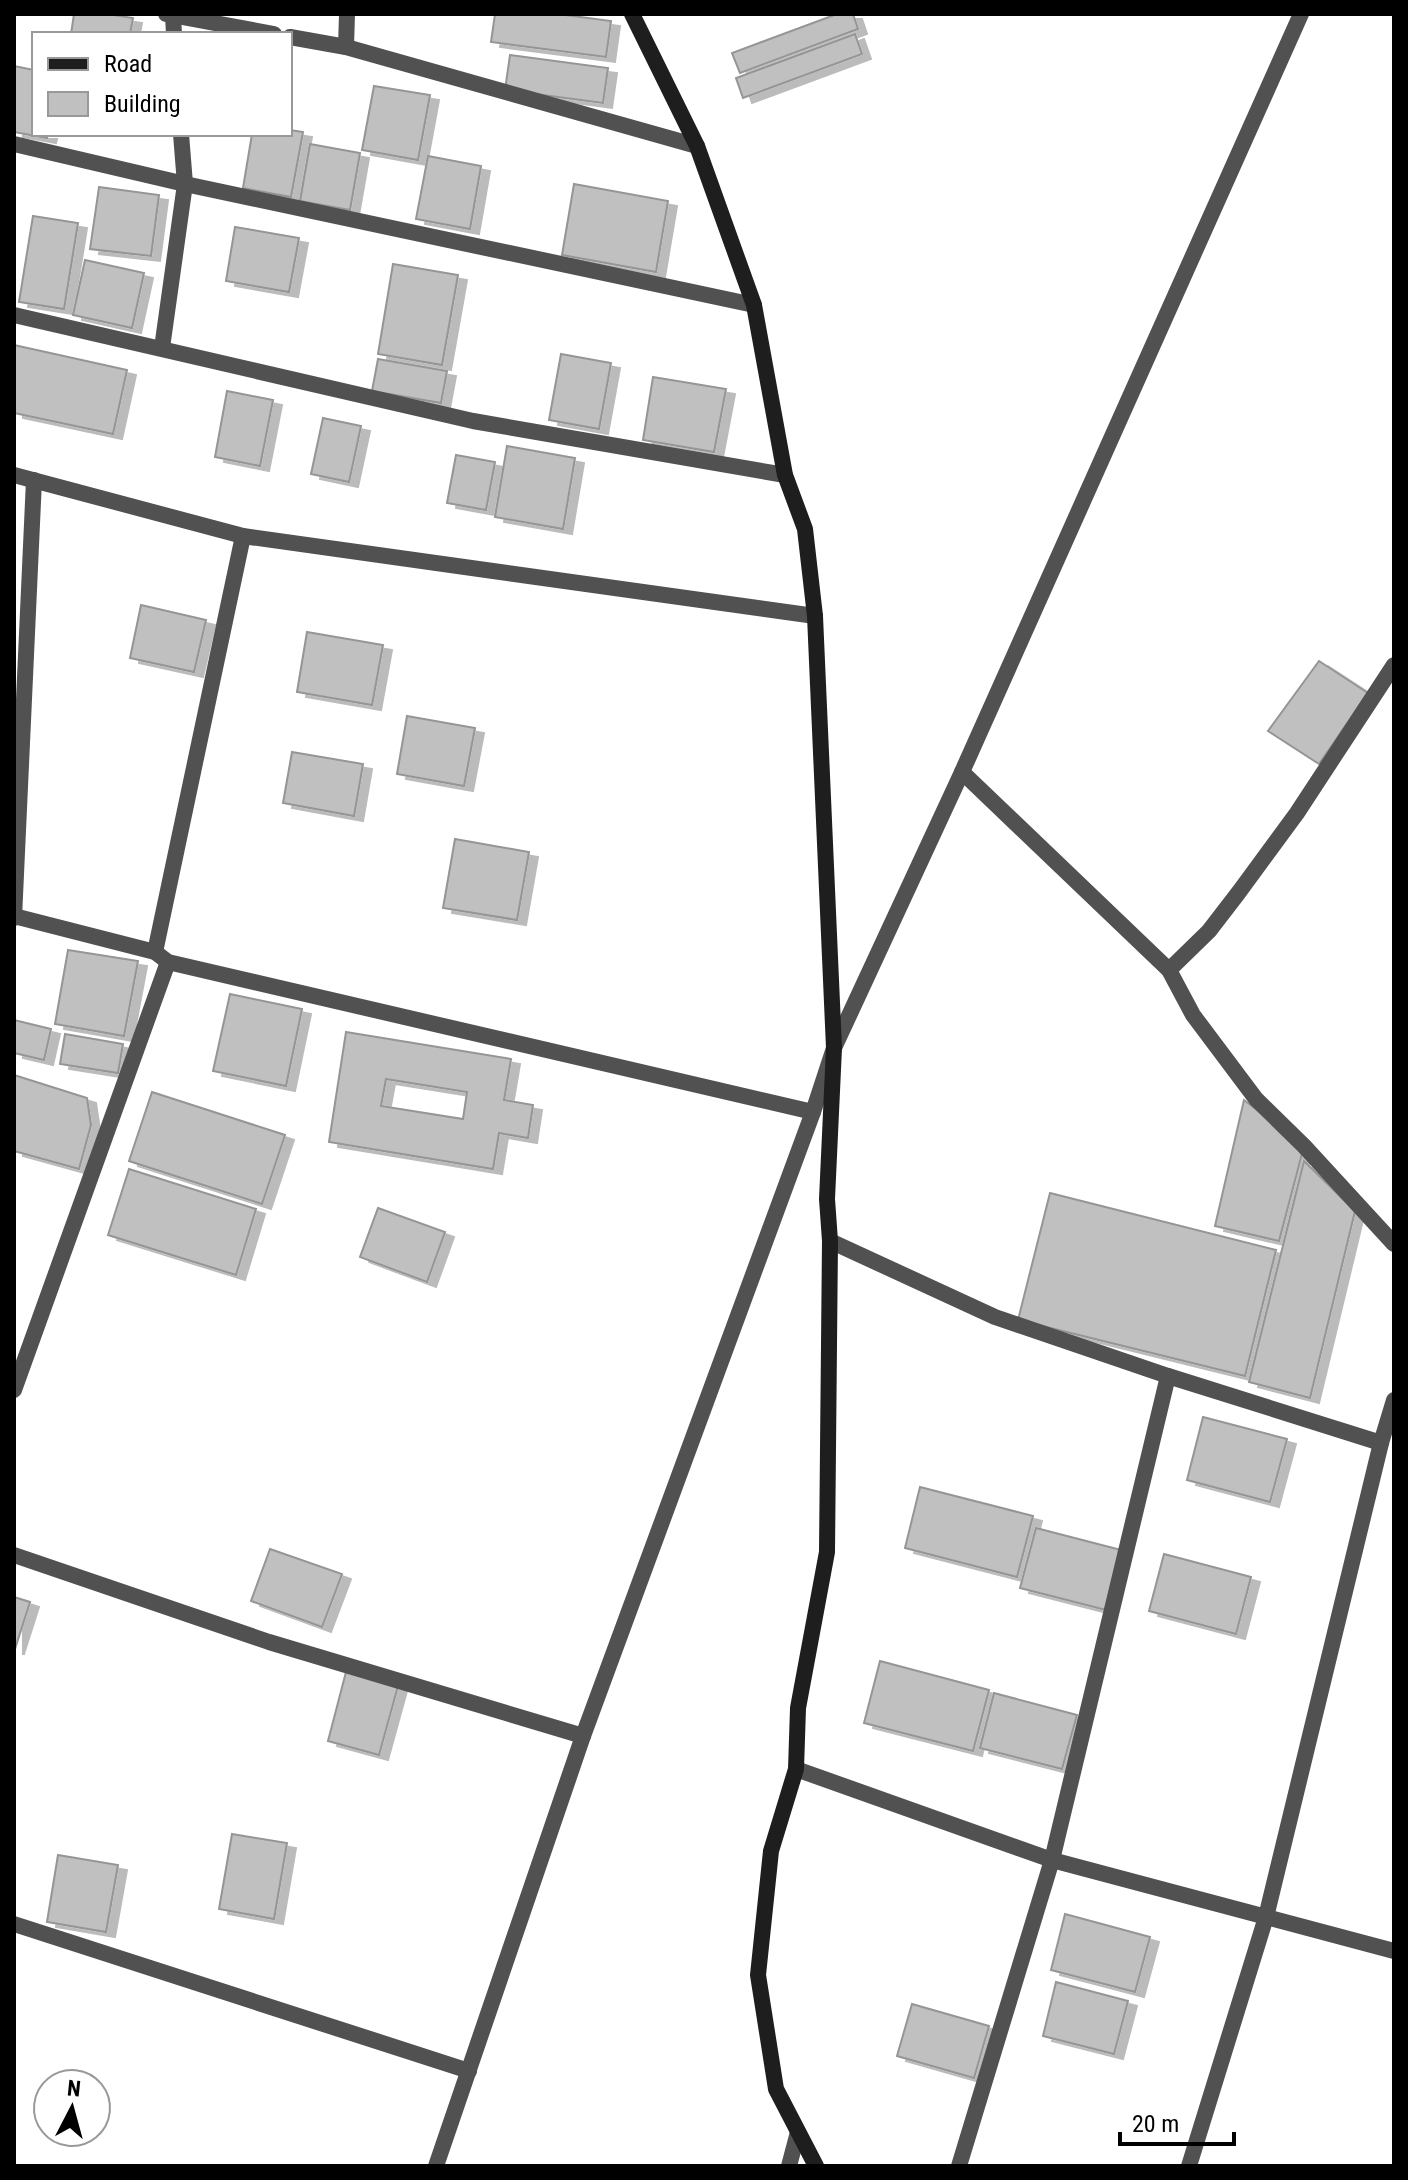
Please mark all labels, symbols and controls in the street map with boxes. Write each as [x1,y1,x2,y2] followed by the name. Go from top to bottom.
[32,32,292,136] legend
[104,50,152,78] text: Road
[104,90,181,118] text: Building
[32,2068,112,2148] north arrow
[66,2075,82,2102] text: N
[1120,2096,1234,2146] scale bar
[1132,2110,1179,2138] text: 20 m

